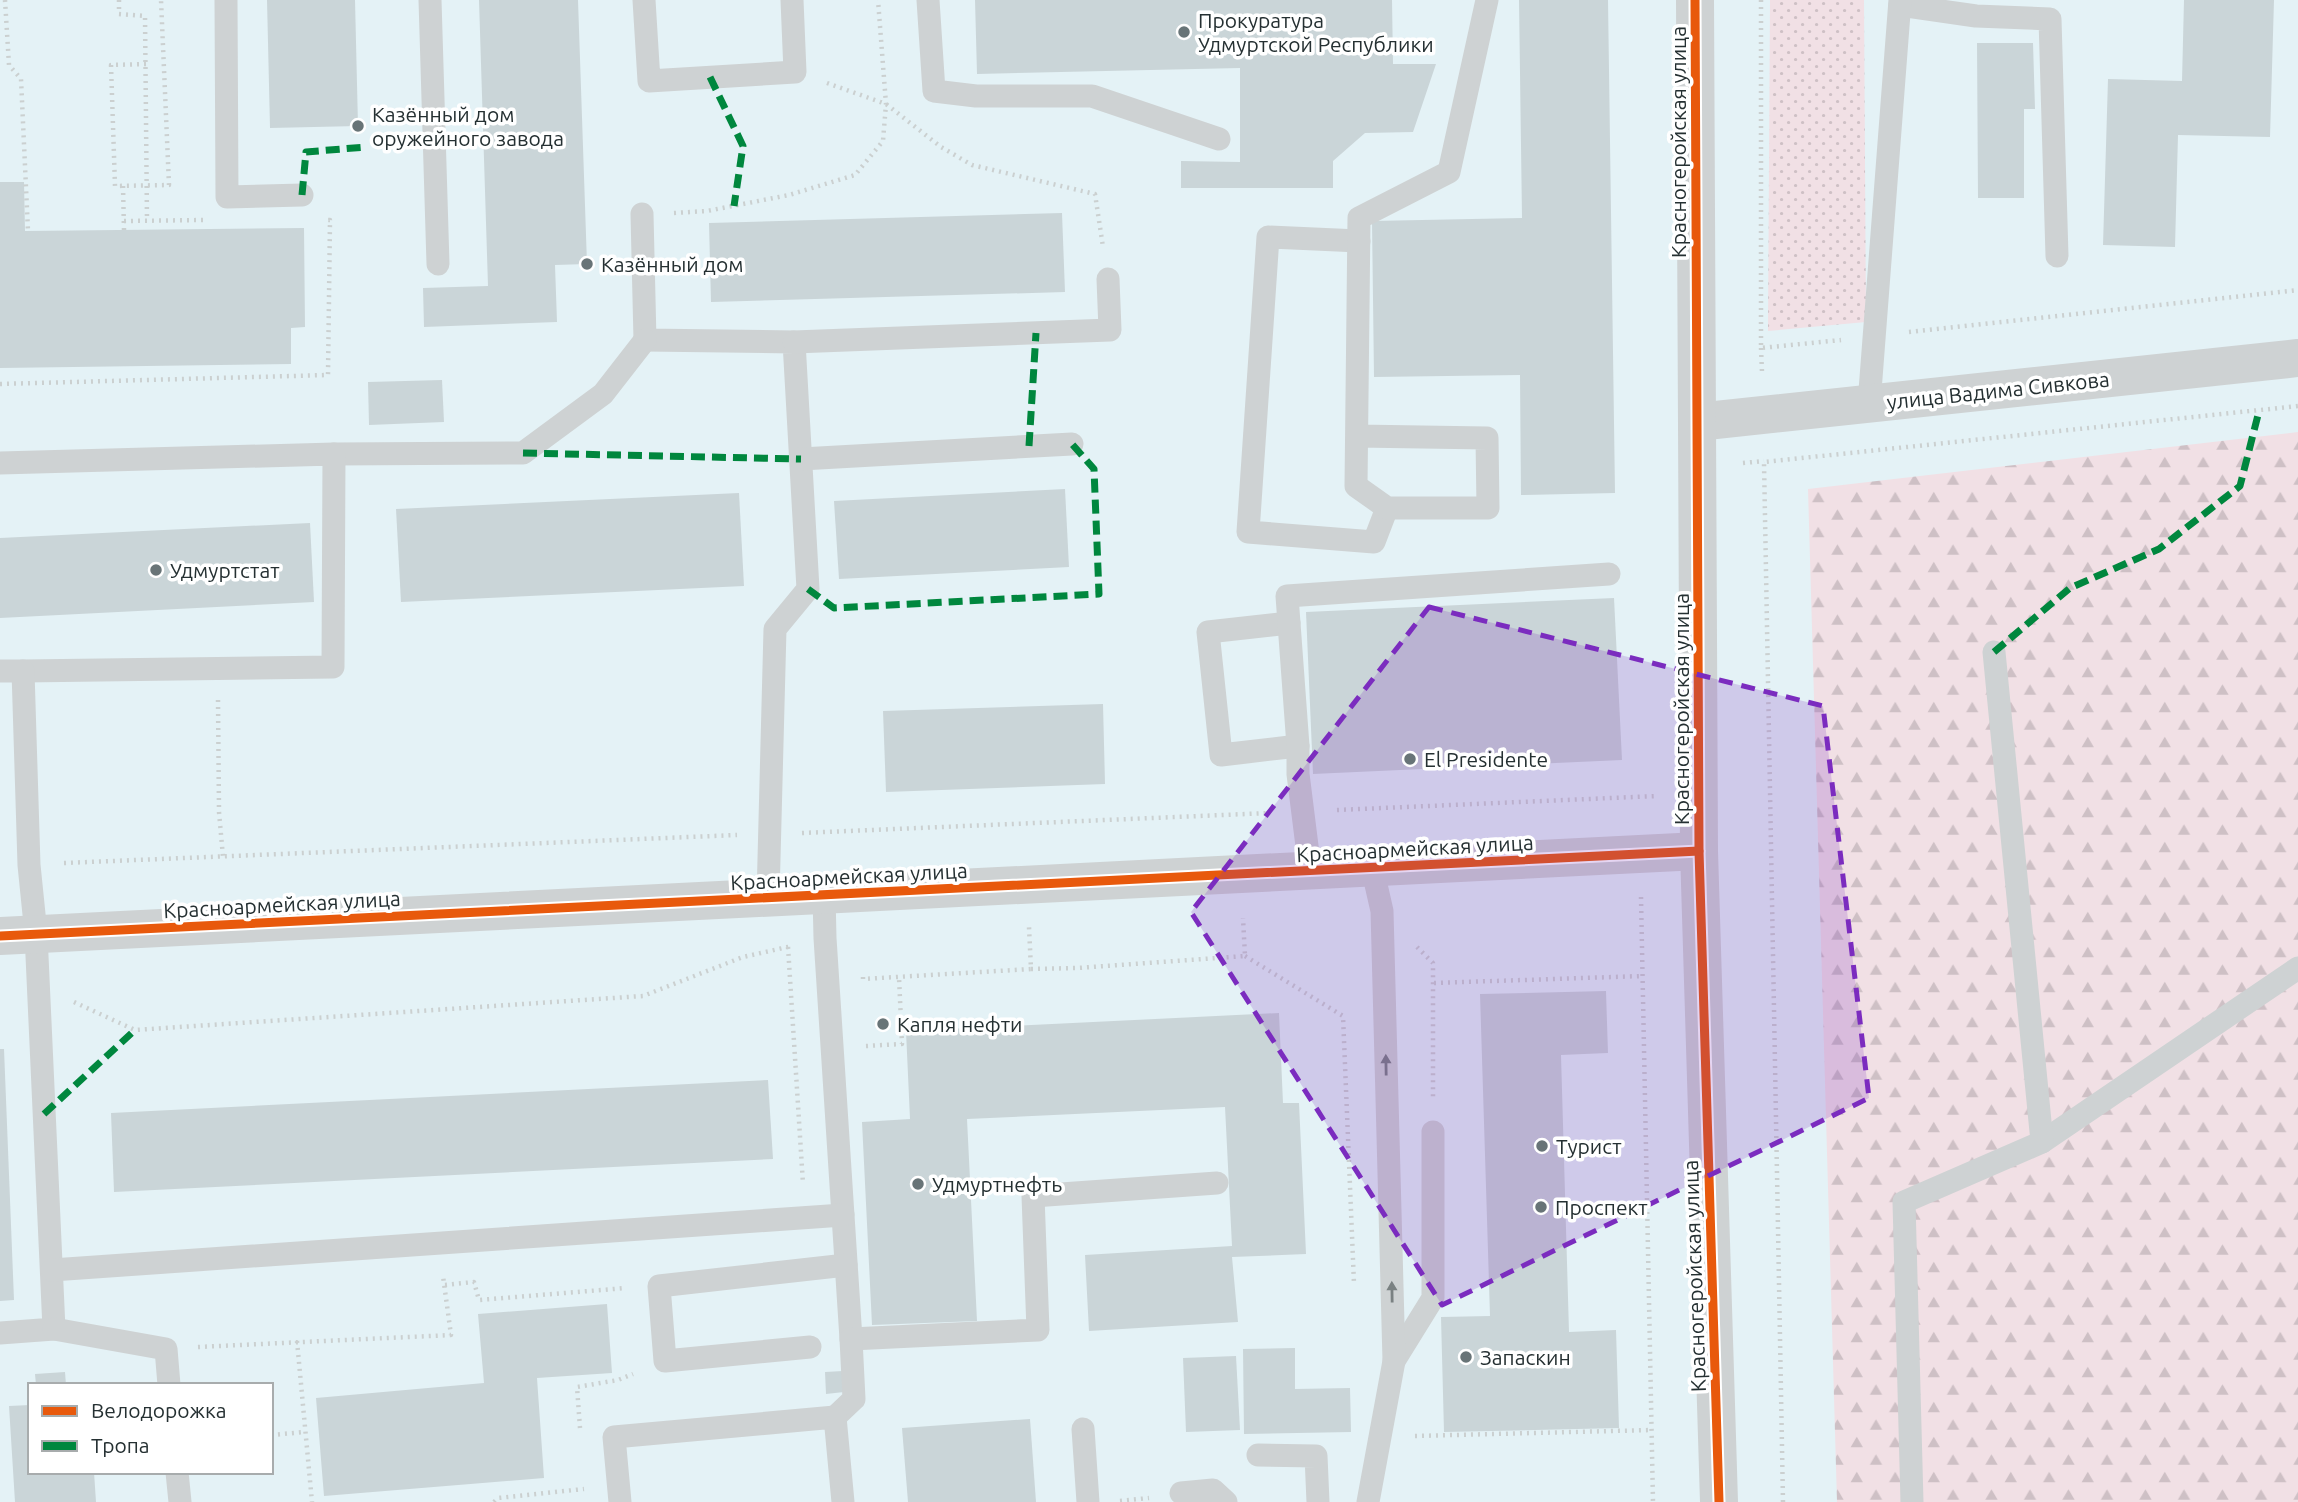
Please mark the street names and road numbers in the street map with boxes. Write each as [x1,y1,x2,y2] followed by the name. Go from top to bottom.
[1666,26,1690,258] street label: Красногеройская улица
[1885,366,2111,414] street label: улица Вадима Сивкова
[1669,593,1693,825] street label: Красногеройская улица
[1296,830,1534,866] street label: Красноармейская улица
[730,858,968,894] street label: Красноармейская улица
[163,886,401,922] street label: Красноармейская улица
[1678,1160,1710,1392] street label: Красногеройская улица

